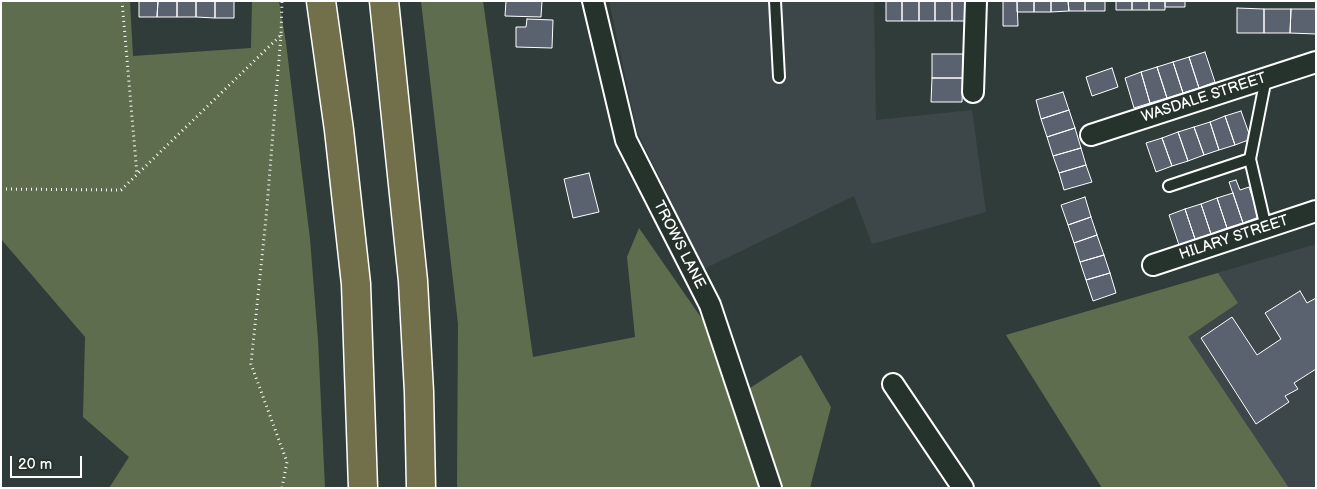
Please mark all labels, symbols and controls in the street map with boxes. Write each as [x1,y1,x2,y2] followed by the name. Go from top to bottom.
[1139,69,1269,127] street label: WASDALE STREET
[649,198,709,292] street label: TROWS LANE
[1177,212,1291,264] street label: HILARY STREET
[12,446,85,478] scale bar
[18,455,52,474] text: 20 m

